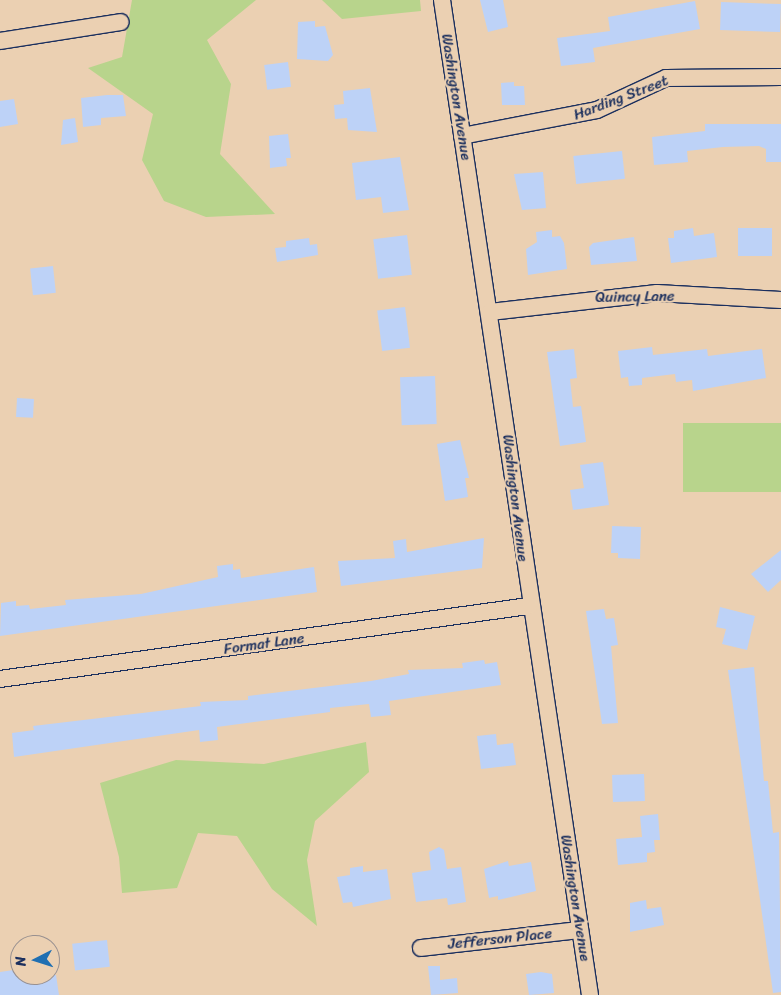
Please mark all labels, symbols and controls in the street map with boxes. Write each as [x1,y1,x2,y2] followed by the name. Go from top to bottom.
[437,33,475,161] street label: Washington Avenue
[571,72,671,124] street label: Harding Street
[595,287,675,307] street label: Quincy Lane
[498,434,532,562] street label: Washington Avenue
[223,629,305,659] street label: Format Lane
[556,834,594,962] street label: Washington Avenue
[447,925,553,953] street label: Jefferson Place
[10,935,60,985] north arrow
[8,955,33,967] text: N

